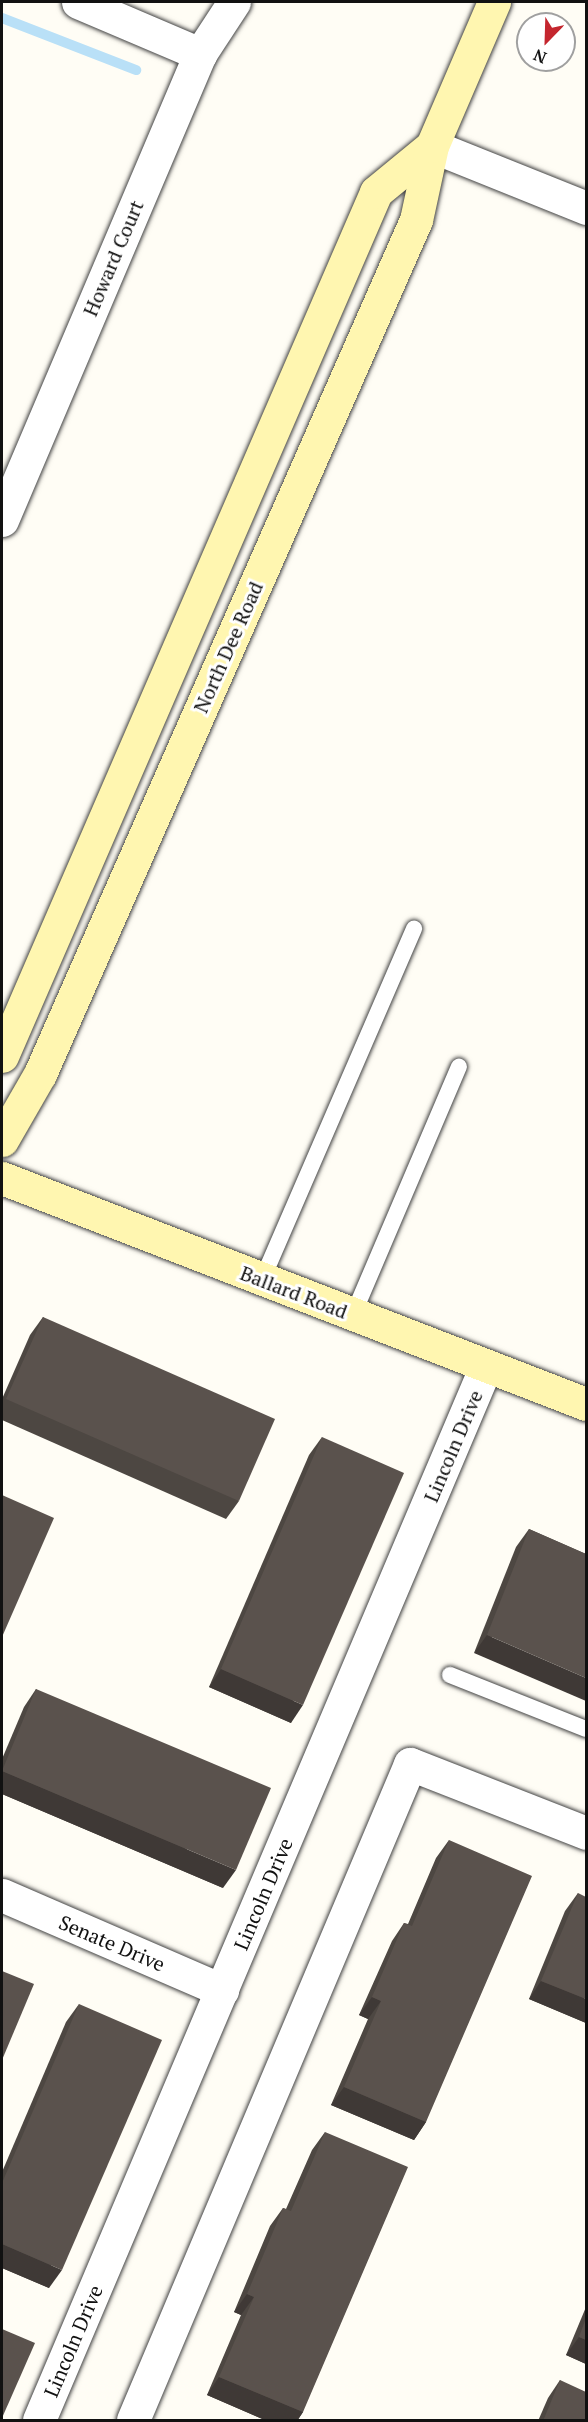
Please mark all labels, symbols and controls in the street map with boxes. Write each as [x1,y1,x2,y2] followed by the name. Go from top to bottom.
[516,12,576,72] north arrow
[530,44,550,69] text: N
[78,196,148,320] street label: Howard Court
[188,578,268,716] street label: North Dee Road
[237,1261,351,1323] street label: Ballard Road
[419,1386,487,1506] street label: Lincoln Drive
[229,1834,297,1954] street label: Lincoln Drive
[55,1910,169,1976] street label: Senate Drive
[39,2281,107,2401] street label: Lincoln Drive

